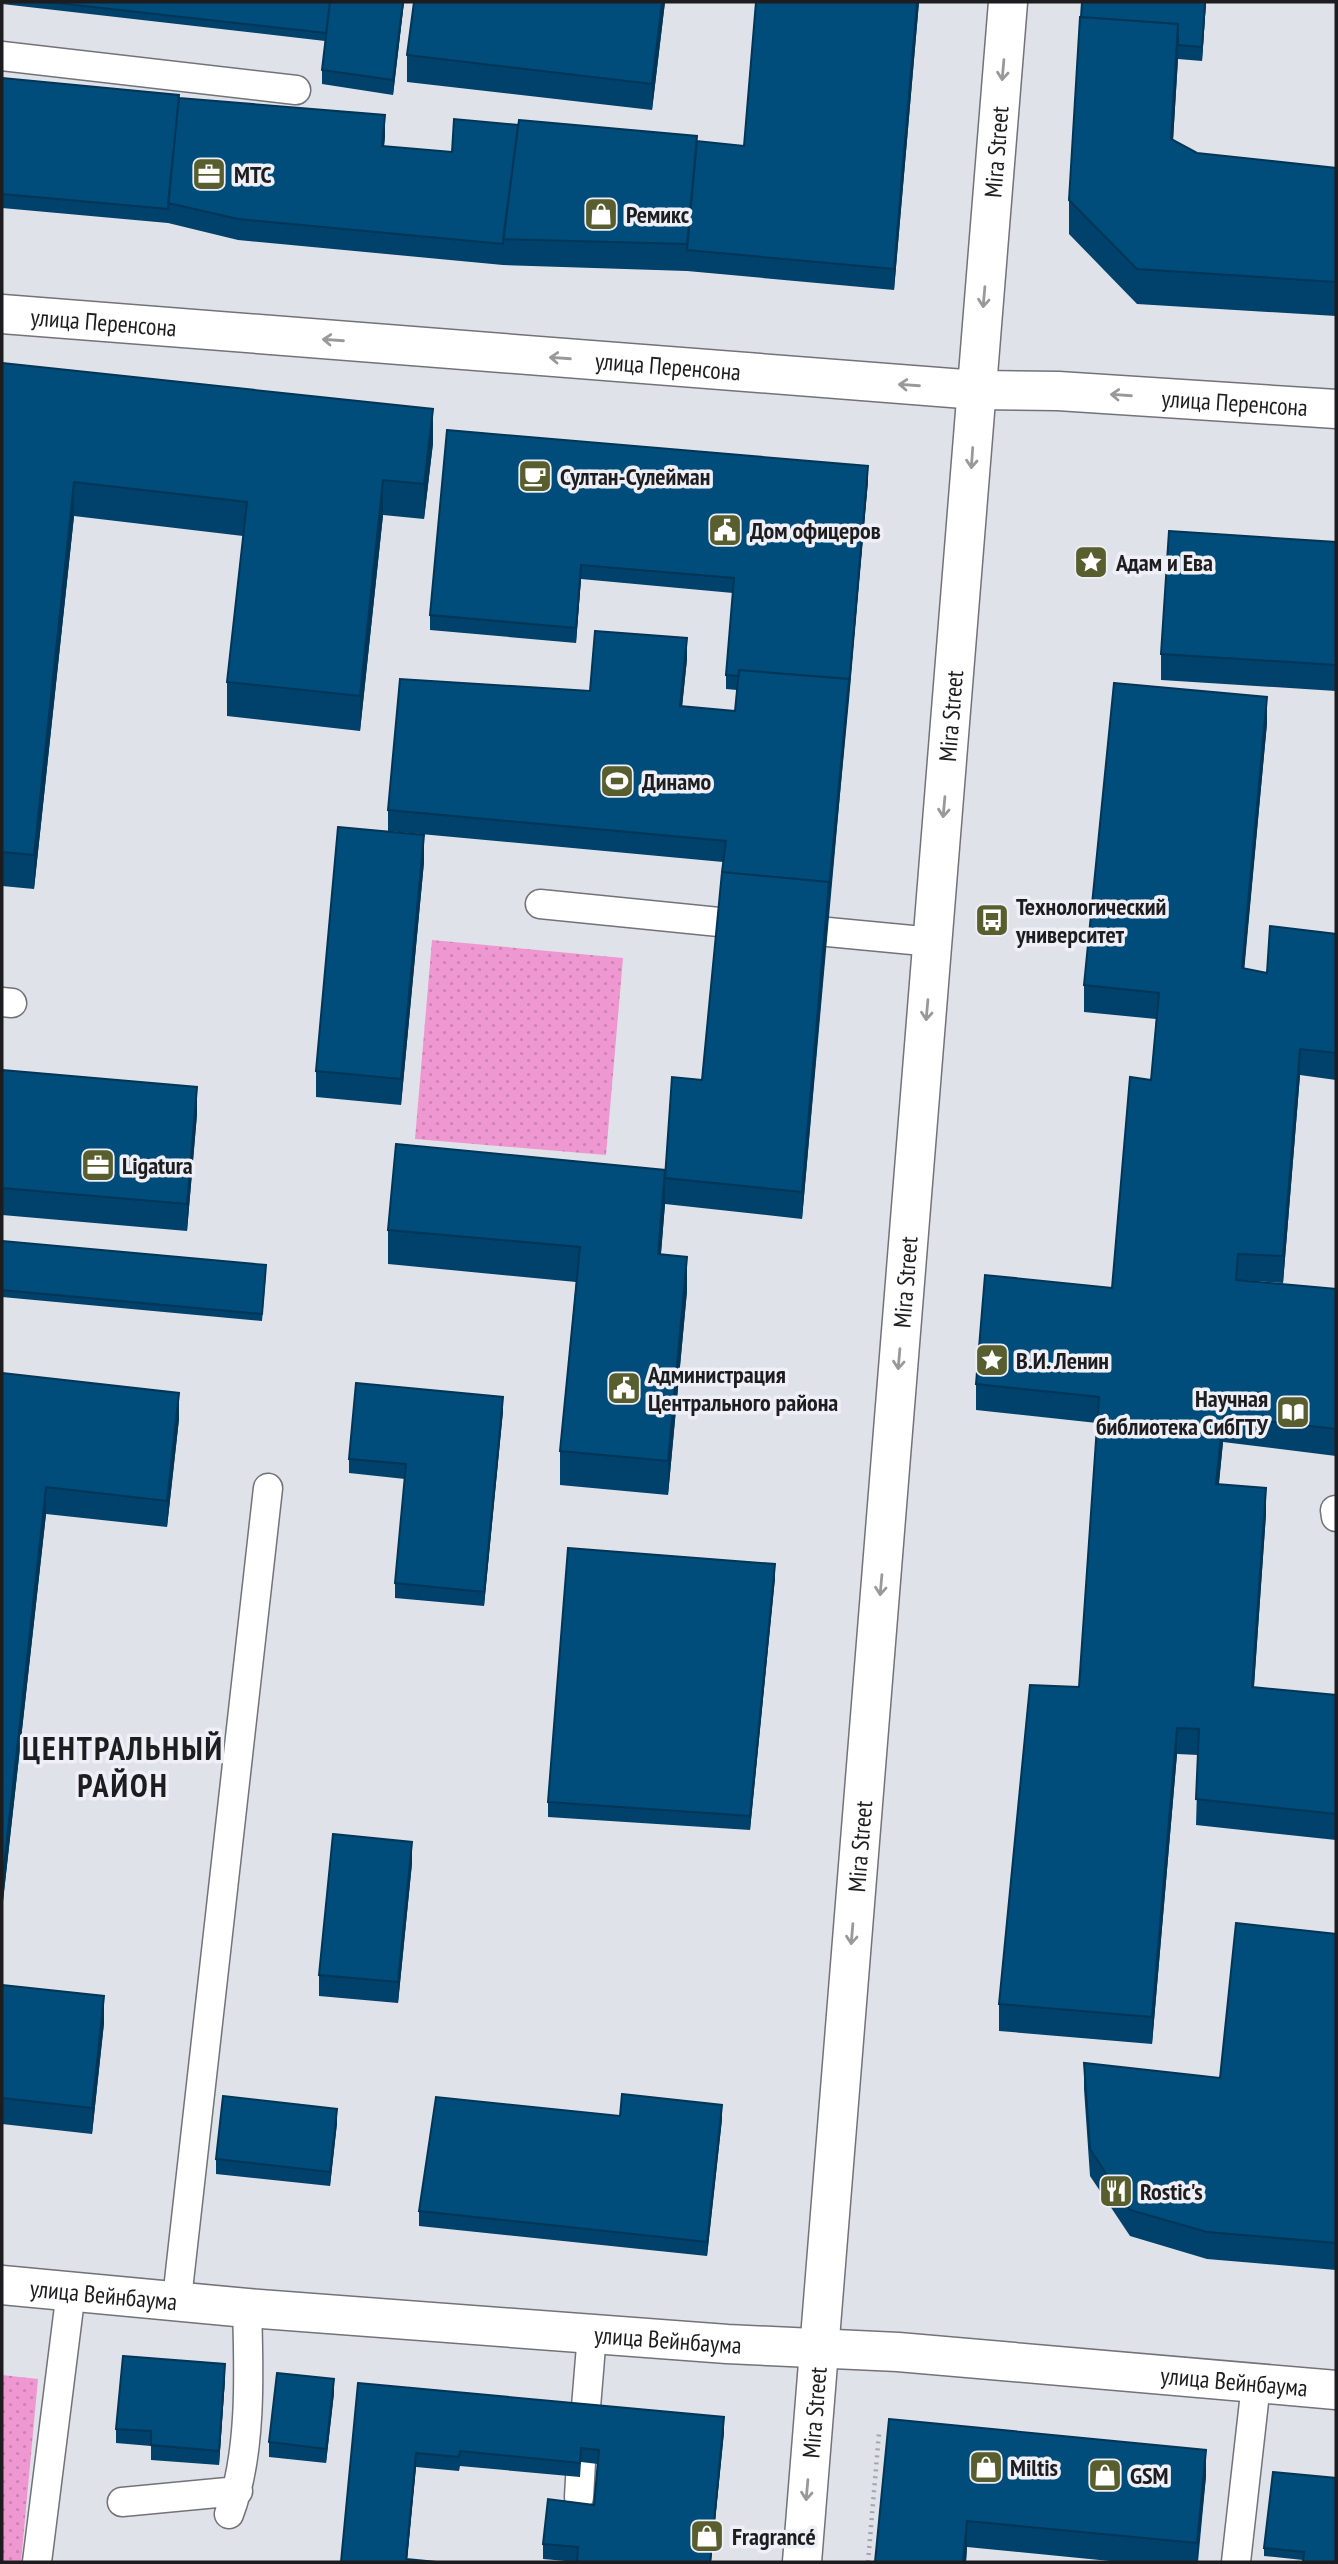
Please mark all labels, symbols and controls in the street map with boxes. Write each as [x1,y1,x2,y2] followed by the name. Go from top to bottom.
[996,58,1009,81] one-way arrow
[977,105,1015,199] street label: Mira Street
[190,155,228,193] office icon: МТС
[234,159,272,190] place label: МТС
[582,195,620,233] shop icon: Ремикс
[626,199,690,230] place label: Ремикс
[977,285,990,307] one-way arrow
[30,301,178,343] street label: улица Перенсона
[322,333,345,346] one-way arrow
[594,345,742,387] street label: улица Перенсона
[549,351,572,364] one-way arrow
[898,378,921,391] one-way arrow
[1161,382,1309,423] street label: улица Перенсона
[1110,389,1133,402] one-way arrow
[965,447,978,469] one-way arrow
[516,457,554,495] cafe icon: Султан-Сулейман
[560,461,710,492] place label: Султан-Сулейман
[706,511,744,549] public building icon: Дом офицеров
[750,515,881,546] place label: Дом офицеров
[1072,543,1110,581] place icon: Адам и Ева
[1115,547,1213,578] place label: Адам и Ева
[931,669,970,763] street label: Mira Street
[598,762,636,800] sports icon: Динамо
[642,766,712,797] place label: Динамо
[937,795,950,818] one-way arrow
[1015,891,1166,950] place label: Технологический университет
[973,901,1011,939] bus stop icon: Технологический университет
[920,998,933,1021] one-way arrow
[79,1146,117,1184] office icon: Ligatura
[122,1150,193,1181] place label: Ligatura
[886,1235,924,1329] street label: Mira Street
[973,1341,1011,1379] place icon: В.И. Ленин
[1016,1345,1109,1376] place label: В.И. Ленин
[892,1347,905,1369] one-way arrow
[647,1359,838,1418] place label: Администрация Центрального района
[605,1369,643,1407] public building icon: Администрация Центрального района
[1096,1383,1269,1442] place label: Научная библиотека СибГТУ
[1274,1393,1312,1431] library icon: Научная библиотека СибГТУ
[874,1574,887,1596] one-way arrow
[22,1727,224,1806] district label: ЦЕНТРАЛЬНЫЙ РАЙОН
[840,1799,879,1893] street label: Mira Street
[845,1922,858,1945] one-way arrow
[1097,2172,1135,2210] restaurant icon: Rostic's
[1140,2176,1203,2207] place label: Rostic's
[29,2272,179,2317] street label: улица Вейнбаума
[593,2319,742,2360] street label: улица Вейнбаума
[1159,2359,1309,2403] street label: улица Вейнбаума
[795,2365,833,2459] street label: Mira Street
[967,2448,1005,2486] shop icon: Miltis
[1010,2452,1058,2483] place label: Miltis
[1086,2456,1124,2494] shop icon: GSM
[1130,2460,1169,2491] place label: GSM
[800,2478,813,2501] one-way arrow
[688,2517,726,2555] shop icon: Fragrancé
[732,2521,816,2552] place label: Fragrancé

